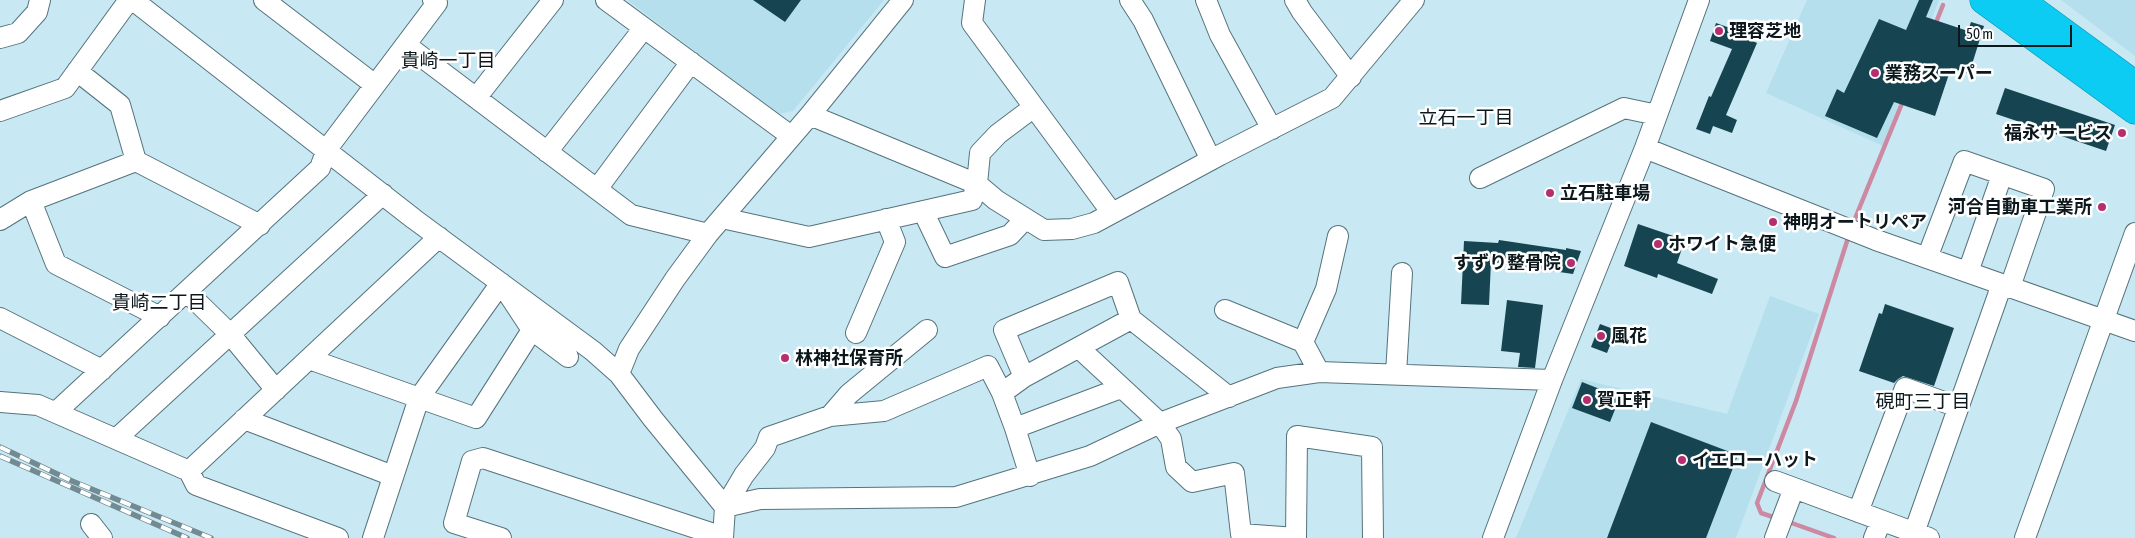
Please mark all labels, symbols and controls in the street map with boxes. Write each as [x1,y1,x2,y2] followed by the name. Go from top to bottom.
[1960,15,2074,47] scale bar
[1729,20,1801,42] place label: 理容芝地
[1713,25,1725,37] marker: 理容芝地
[1966,25,1993,42] text: 50 m
[401,50,495,72] district label: 貴崎一丁目
[1885,62,1993,84] place label: 業務スーパー
[1869,67,1881,79] marker: 業務スーパー
[1419,107,1513,129] district label: 立石一丁目
[2004,122,2112,144] place label: 福永サービス
[2116,127,2128,139] marker: 福永サービス
[1560,182,1650,204] place label: 立石駐車場
[1544,187,1556,199] marker: 立石駐車場
[1948,196,2092,218] place label: 河合自動車工業所
[2096,201,2108,213] marker: 河合自動車工業所
[1783,211,1927,233] place label: 神明オートリペア
[1767,216,1779,228] marker: 神明オートリペア
[1668,233,1776,255] place label: ホワイト急便
[1652,238,1664,250] marker: ホワイト急便
[1453,252,1561,274] place label: すずり整骨院
[1565,257,1577,269] marker: すずり整骨院
[112,292,206,314] district label: 貴崎二丁目
[1611,325,1647,347] place label: 風花
[1595,330,1607,342] marker: 風花
[795,347,903,369] place label: 林神社保育所
[779,352,791,364] marker: 林神社保育所
[1597,389,1651,411] place label: 賀正軒
[1876,391,1970,413] district label: 硯町三丁目
[1581,394,1593,406] marker: 賀正軒
[1692,449,1818,471] place label: イエローハット
[1676,454,1688,466] marker: イエローハット

